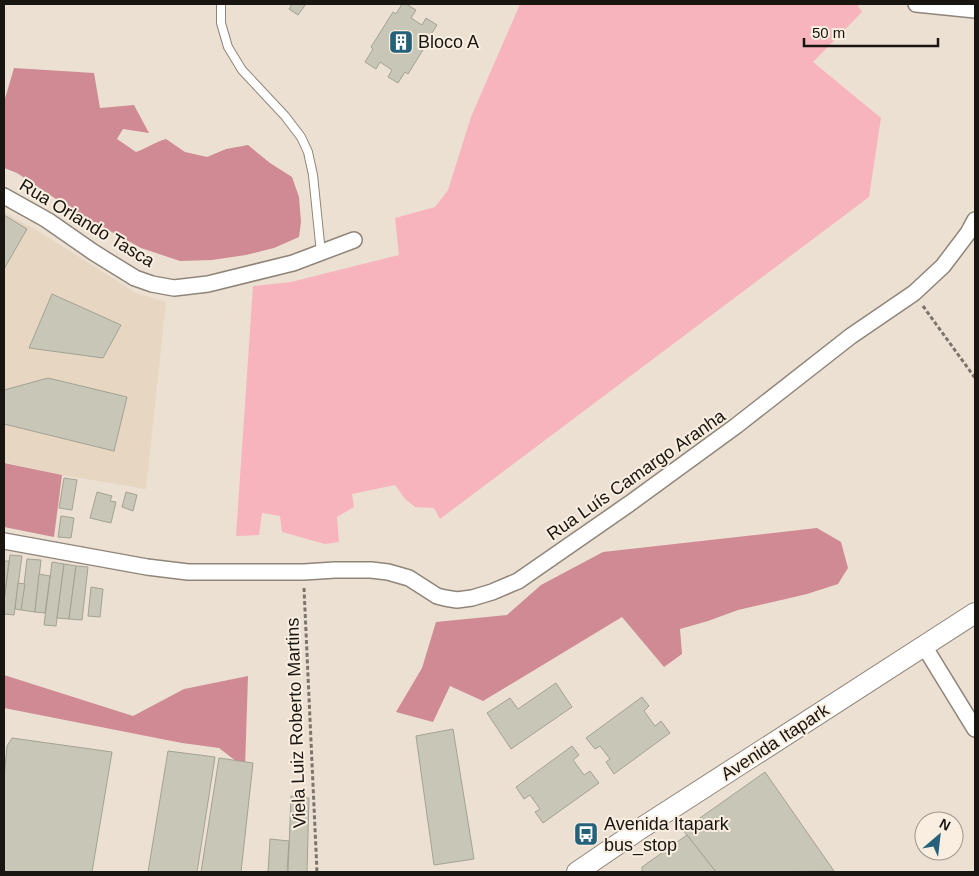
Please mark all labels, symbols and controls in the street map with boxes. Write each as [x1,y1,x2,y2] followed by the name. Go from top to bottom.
[804,15,938,47] scale bar
[812,24,845,41] text: 50 m
[388,29,414,55] building icon: Bloco A
[418,32,479,52] place label: Bloco A
[16,175,159,272] street label: Rua Orlando Tasca
[543,405,730,544] street label: Rua Luís Camargo Aranha
[282,617,310,829] street label: Viela Luiz Roberto Martins
[717,699,834,784] street label: Avenida Itapark
[914,811,964,861] north arrow
[604,814,730,856] place label: Avenida Itapark bus_stop
[937,815,953,834] text: N
[573,821,599,847] bus stop icon: Avenida Itapark bus_stop

